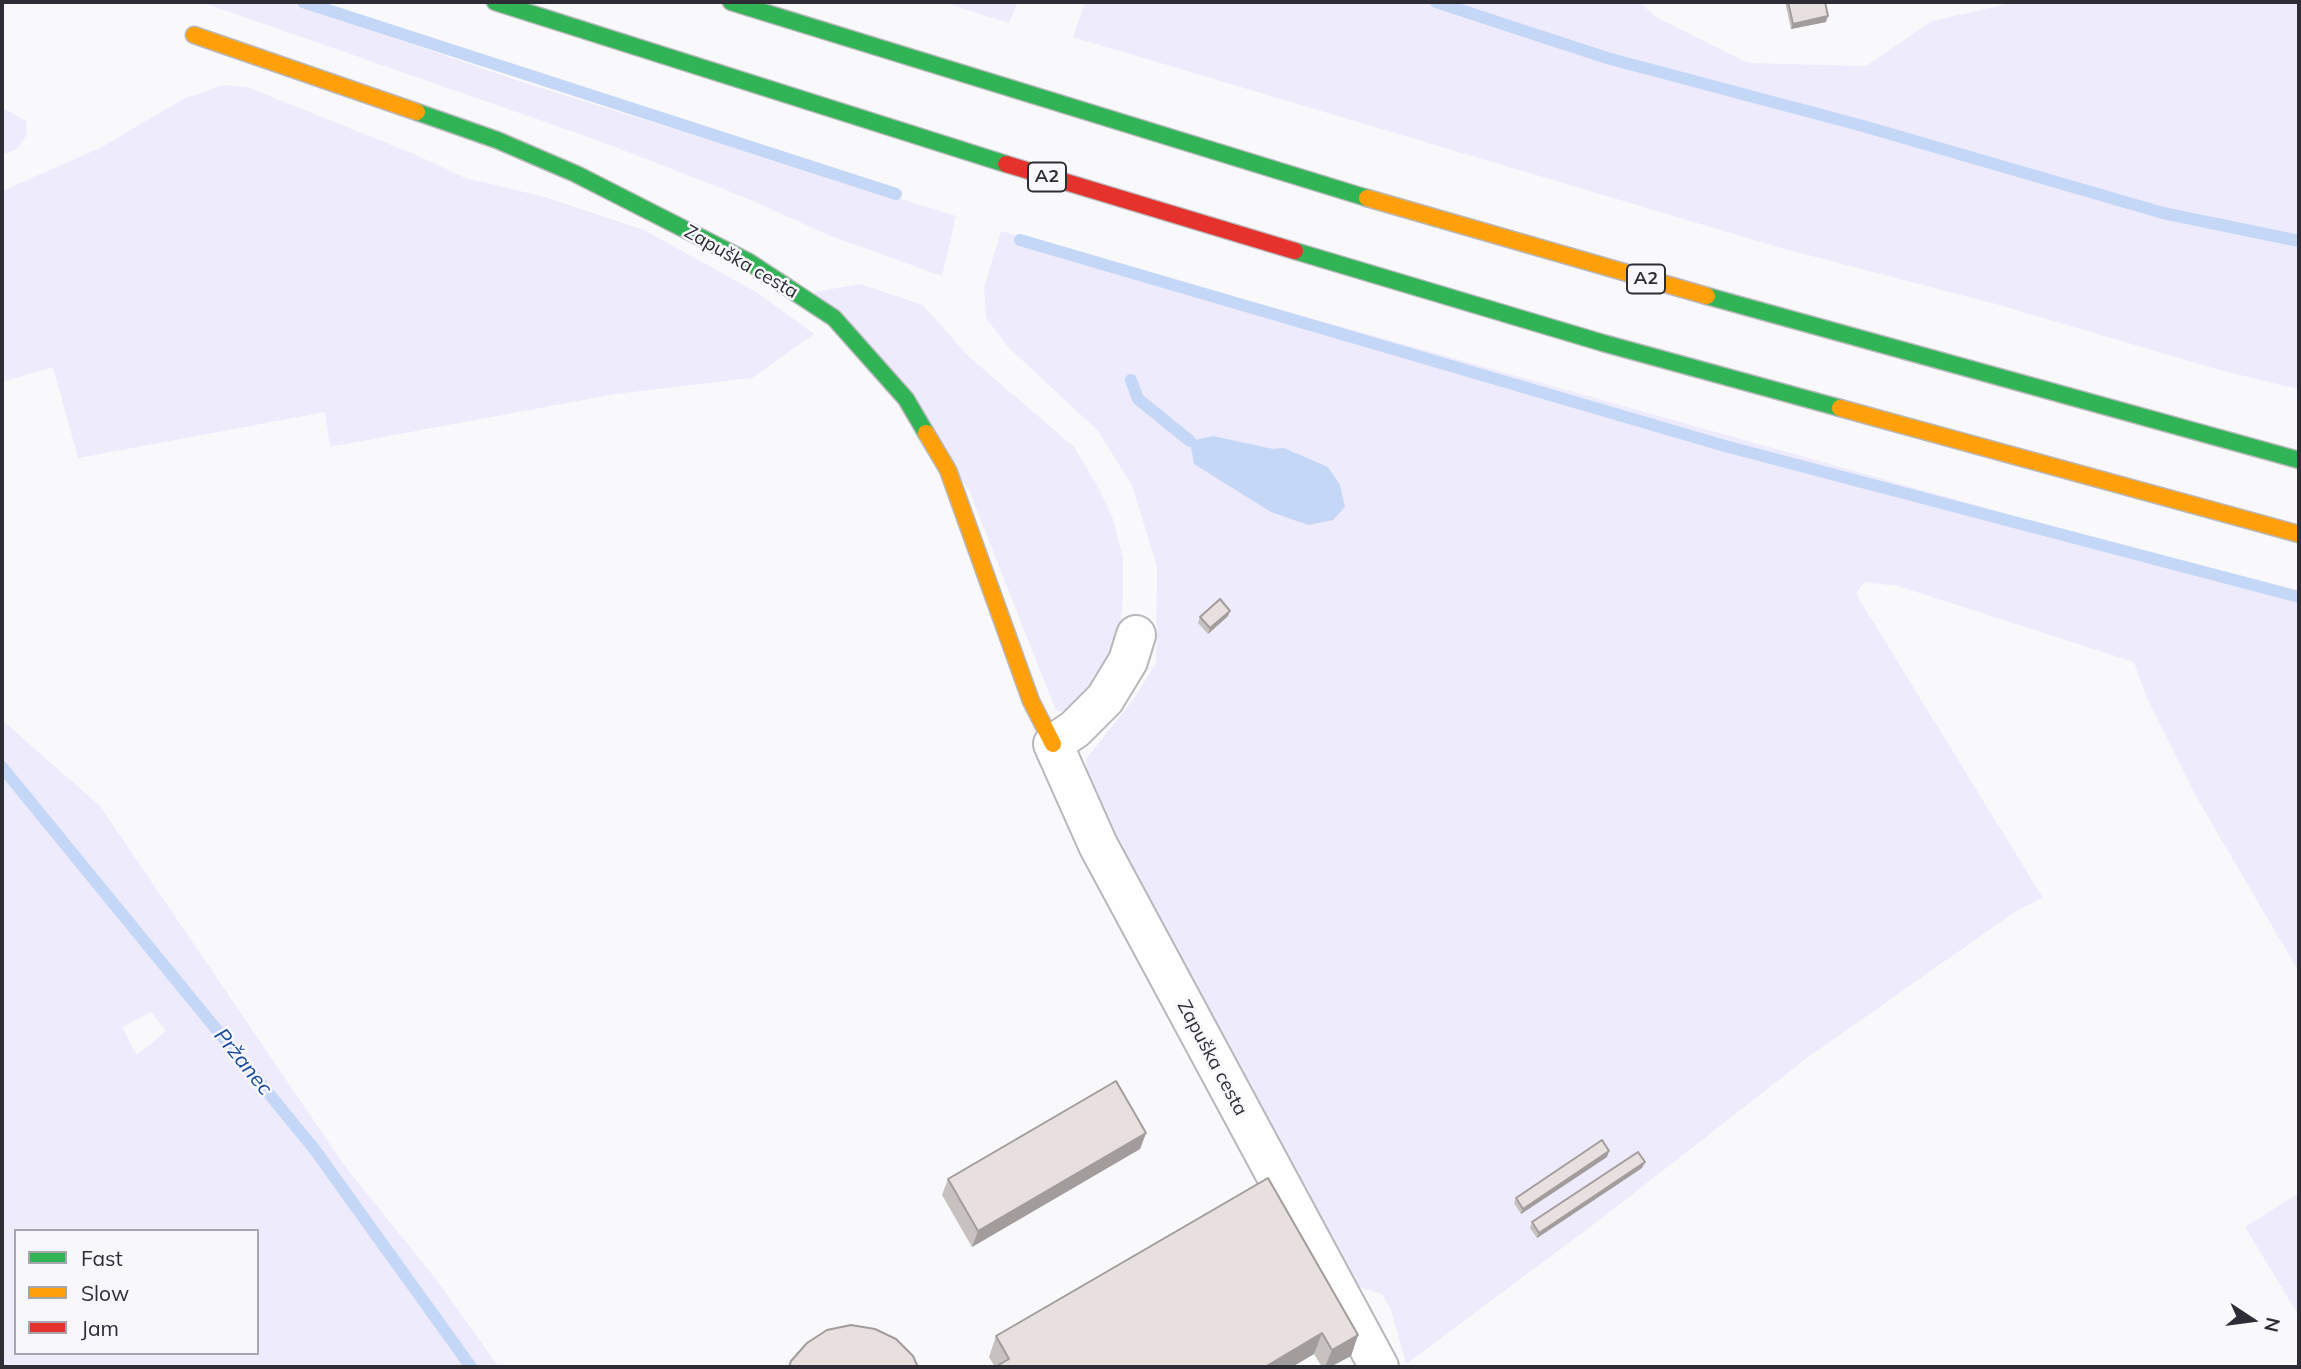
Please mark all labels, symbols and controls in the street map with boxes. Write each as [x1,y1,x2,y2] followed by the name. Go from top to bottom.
[1028,162,1066,192] road number: A2
[680,220,802,304] street label: Zapuška cesta
[1627,264,1665,293] road number: A2
[1172,996,1252,1120] street label: Zapuška cesta
[208,1024,278,1100] water label: Pržanec
[14,1229,259,1355] legend
[81,1245,123,1271] text: Fast
[81,1280,129,1306] text: Slow
[2217,1285,2287,1355] north arrow
[81,1315,119,1341] text: Jam
[2259,1315,2286,1334] text: N

